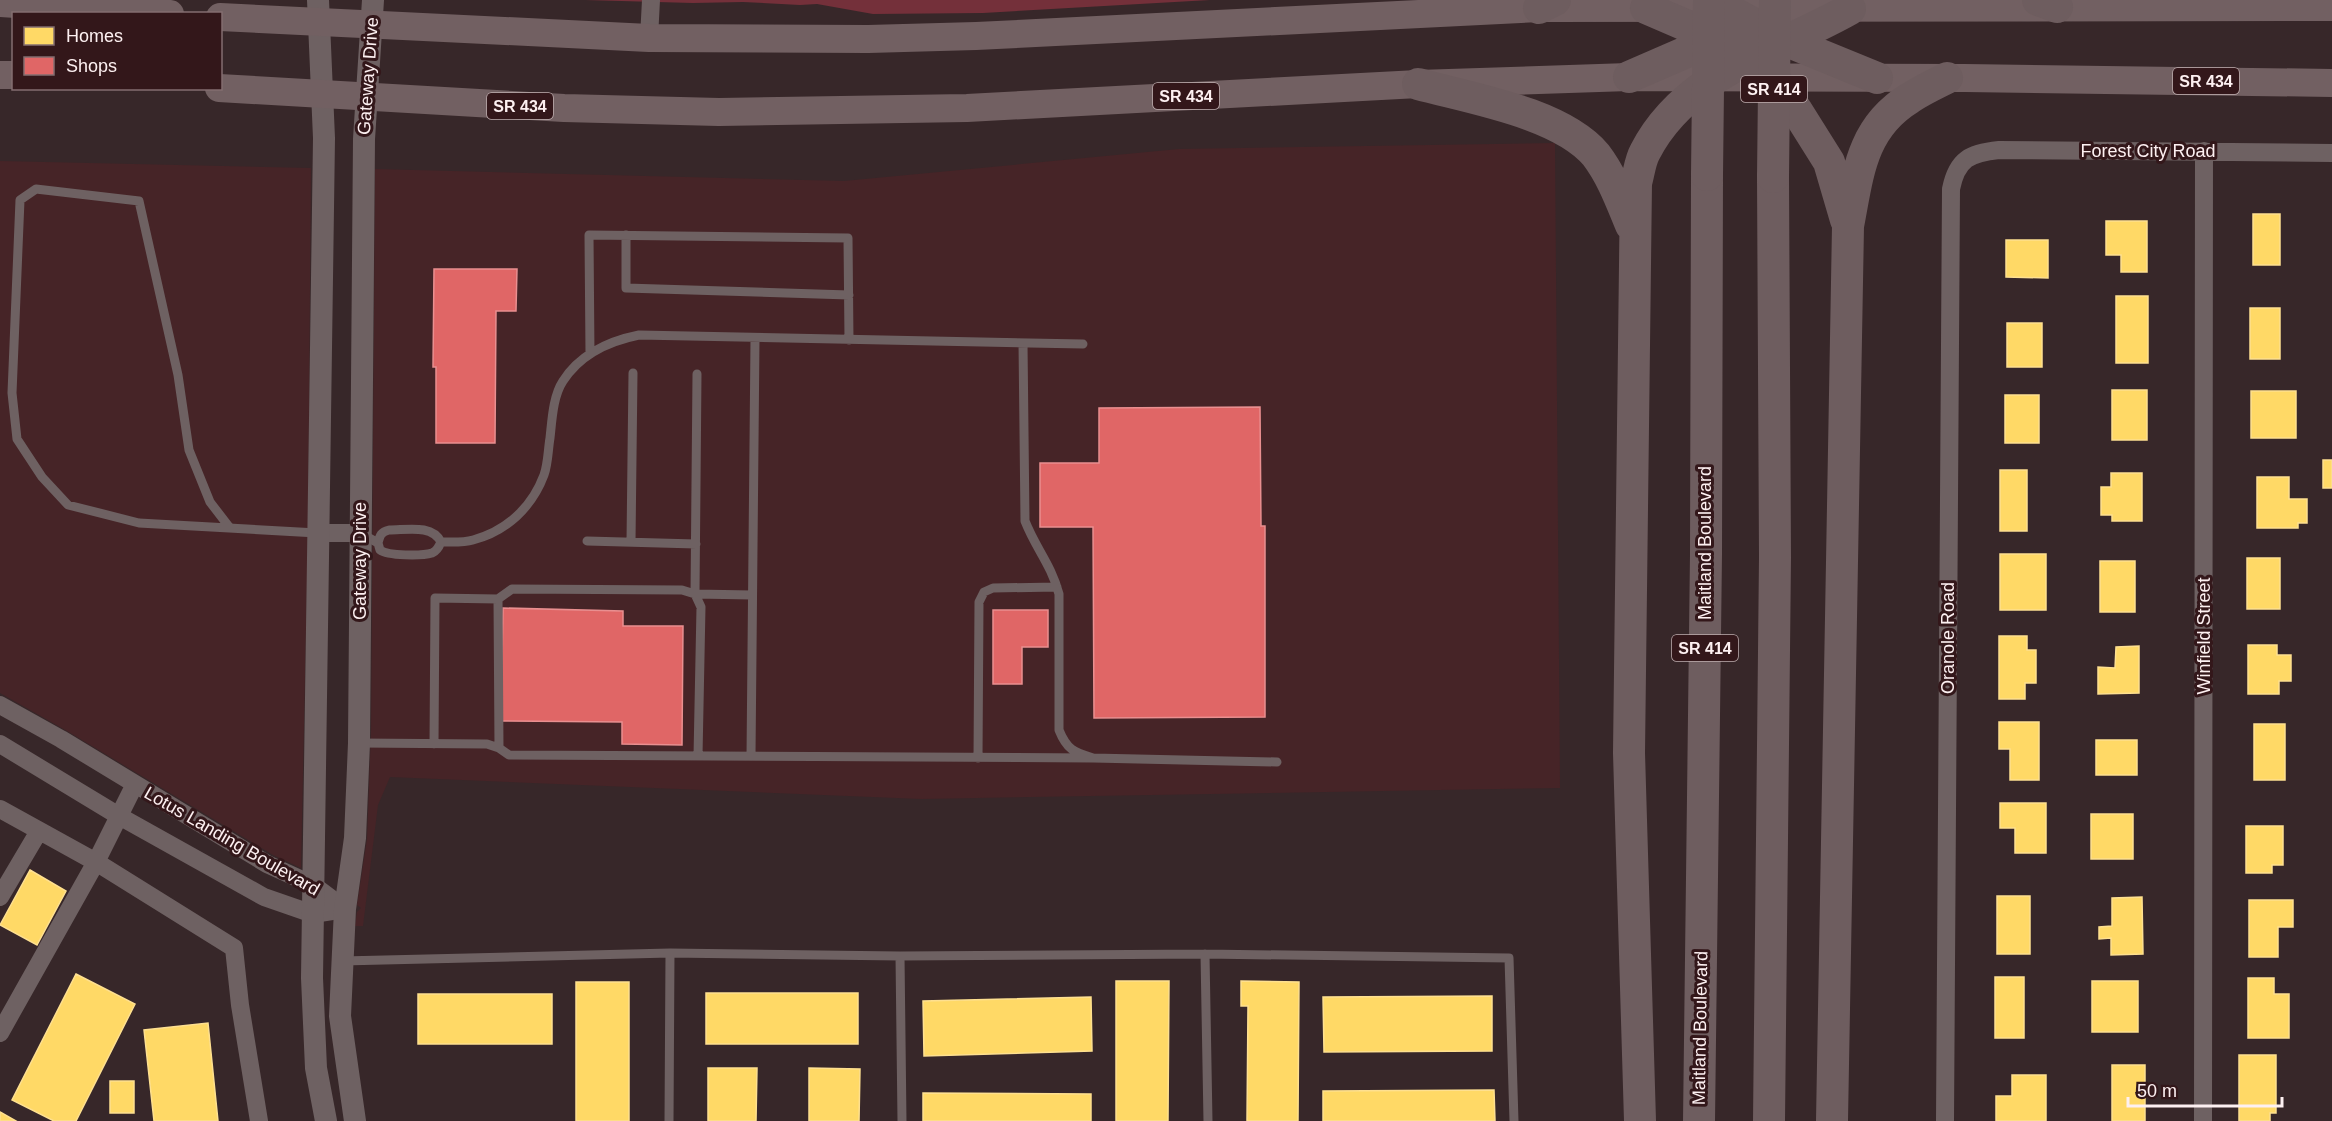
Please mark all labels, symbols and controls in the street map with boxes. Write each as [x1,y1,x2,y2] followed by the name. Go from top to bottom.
[12,12,222,90] legend
[354,16,382,136] street label: Gateway Drive
[66,26,123,46] text: Homes
[66,56,117,76] text: Shops
[2173,68,2239,94] road number: SR 434
[1741,76,1807,102] road number: SR 414
[1153,83,1219,109] road number: SR 434
[487,93,553,119] road number: SR 434
[2080,141,2216,161] street label: Forest City Road
[1695,466,1715,620] street label: Maitland Boulevard
[350,502,370,620] street label: Gateway Drive
[2194,577,2214,695] street label: Winfield Street
[1938,582,1958,694] street label: Oranole Road
[1672,635,1738,661] road number: SR 414
[141,783,323,899] street label: Lotus Landing Boulevard
[1689,951,1711,1105] street label: Maitland Boulevard
[2128,1070,2282,1108] scale bar
[2137,1081,2177,1101] text: 50 m

